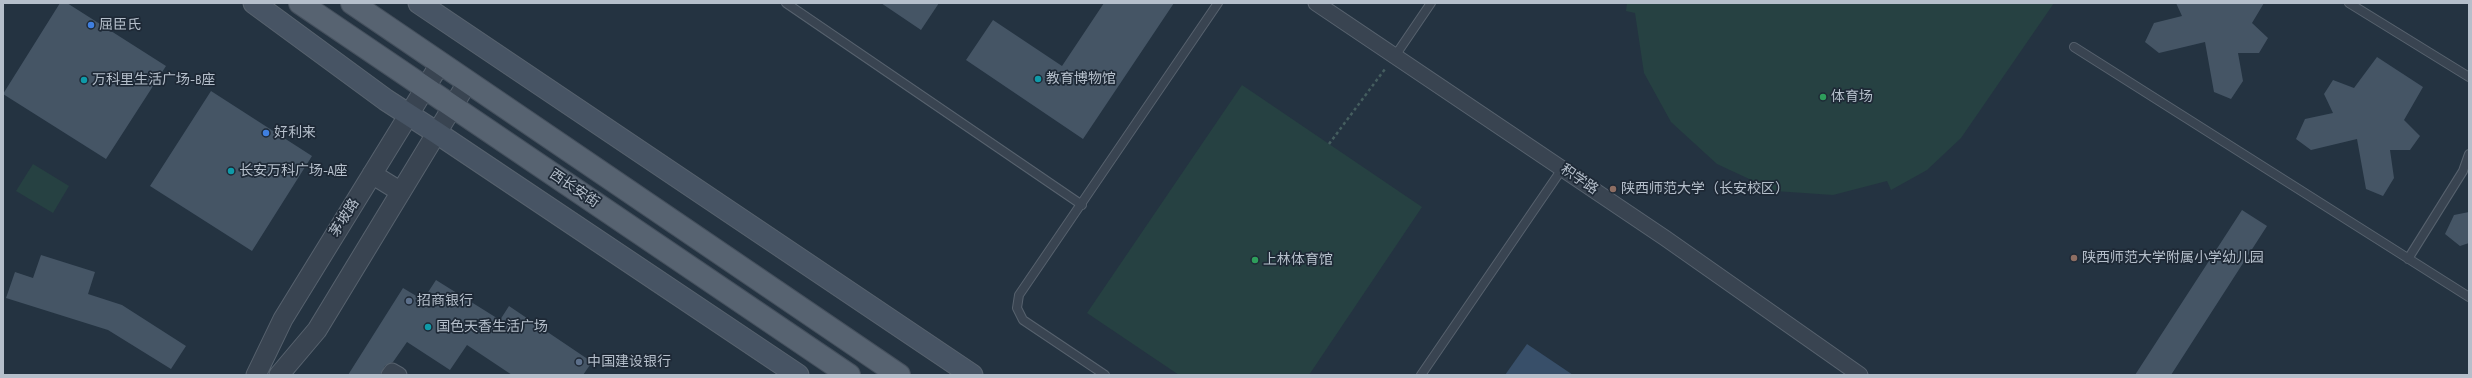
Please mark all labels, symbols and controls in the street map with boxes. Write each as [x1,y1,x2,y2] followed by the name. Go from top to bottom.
[99,17,141,33] place label: 屈臣氏
[86,20,96,30] marker: 屈臣氏
[1046,71,1116,87] place label: 教育博物馆
[92,72,215,88] place label: 万科里生活广场-B座
[1033,74,1043,84] marker: 教育博物馆
[79,75,89,85] marker: 万科里生活广场-B座
[1831,89,1873,105] place label: 体育场
[1818,92,1828,102] marker: 体育场
[274,125,316,141] place label: 好利来
[261,128,271,138] marker: 好利来
[1557,161,1601,199] street label: 积学路
[239,163,348,179] place label: 长安万科广场-A座
[226,166,236,176] marker: 长安万科广场-A座
[546,166,602,212] street label: 西长安街
[1621,181,1789,197] place label: 陕西师范大学（长安校区）
[1608,184,1618,194] marker: 陕西师范大学（长安校区）
[327,196,363,240] street label: 茅坡路
[2082,250,2264,266] place label: 陕西师范大学附属小学幼儿园
[1263,252,1333,268] place label: 上林体育馆
[2069,253,2079,263] marker: 陕西师范大学附属小学幼儿园
[1250,255,1260,265] marker: 上林体育馆
[417,293,473,309] place label: 招商银行
[404,296,414,306] marker: 招商银行
[436,319,548,335] place label: 国色天香生活广场
[423,322,433,332] marker: 国色天香生活广场
[587,354,671,370] place label: 中国建设银行
[574,357,584,367] marker: 中国建设银行

